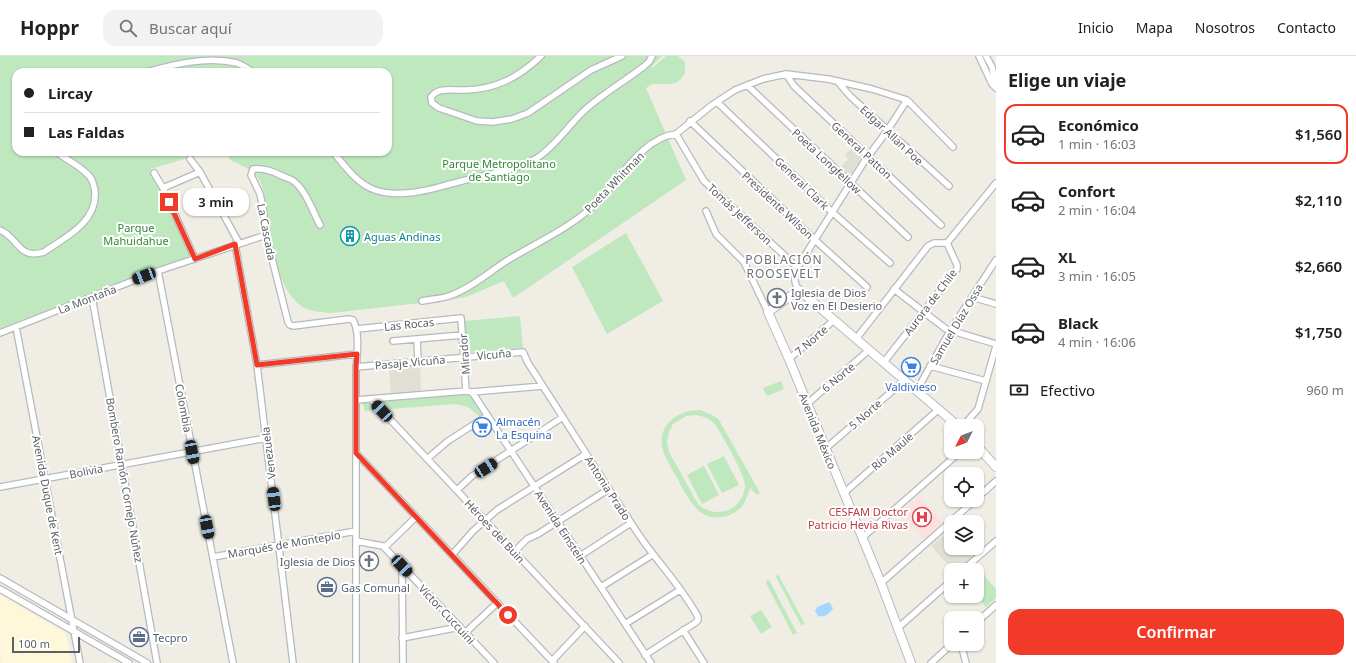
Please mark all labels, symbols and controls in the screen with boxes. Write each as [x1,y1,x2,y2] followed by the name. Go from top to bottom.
[103,10,383,46] search box
[20,15,79,41] text: Hoppr
[117,17,139,39] icon: search
[149,18,232,38] text: Buscar aquí
[1078,18,1114,37] text: Inicio
[1136,18,1173,37] text: Mapa
[1195,18,1255,37] text: Nosotros
[1277,18,1336,37] text: Contacto
[1008,68,1126,92] text: Elige un viaje
[48,83,93,103] text: Lircay
[857,102,927,168] street label: Edgar Allan Poe
[1058,115,1139,135] text: Económico
[1010,116,1046,152] icon: car
[828,118,896,182] street label: General Patton
[48,122,125,142] text: Las Faldas
[1295,124,1342,144] text: $1,560
[789,125,865,197] street label: Poeta Longfellow
[1058,135,1136,153] text: 1 min · 16:03
[581,148,647,216] street label: Poeta Whitman
[772,153,832,213] street label: General Clark
[442,156,556,184] park label: Parque Metropolitano de Santiago
[739,168,817,242] street label: Presidente Wilson
[705,180,775,248] street label: Tomás Jefferson
[1058,181,1115,201] text: Confort
[1010,182,1046,218] icon: car
[183,188,249,216] callout: 3 min
[1295,190,1342,210] text: $2,110
[160,193,178,211] route end
[198,193,234,211] text: 3 min
[1058,201,1136,219] text: 2 min · 16:04
[254,202,280,262] street label: La Cascada
[103,220,169,248] park label: Parque Mahuidahue
[339,225,361,247] building icon: Aguas Andinas
[364,229,441,244] place label: Aguas Andinas
[1058,247,1076,267] text: XL
[1010,248,1046,284] icon: car
[745,251,823,282] district label: POBLACIÓN ROOSEVELT
[1295,256,1342,276] text: $2,660
[131,266,157,286] car
[900,266,960,338] street label: Aurora de Chile
[1058,267,1136,285] text: 3 min · 16:05
[56,281,118,317] street label: La Montaña
[926,281,986,367] street label: Samuel Díaz Ossa
[791,285,883,313] place label: Iglesia de Dios Voz en El Desierio
[766,287,788,309] church icon: Iglesia de Dios Voz en El Desierio
[1058,313,1098,333] text: Black
[383,314,435,334] street label: Las Rocas
[1010,314,1046,350] icon: car
[791,322,831,358] street label: 7 Norte
[1295,322,1342,342] text: $1,750
[455,332,473,375] street label: Mirador
[1058,333,1136,351] text: 4 min · 16:06
[476,345,512,363] street label: Vicuña
[374,351,446,373] street label: Pasaje Vicuña
[900,356,922,378] supermarket icon: Valdivieso
[818,359,858,395] street label: 6 Norte
[885,379,937,394] place label: Valdivieso
[1008,379,1030,401] icon: cash
[1040,380,1095,400] text: Efectivo
[1306,381,1344,399] text: 960 m
[172,382,196,434] street label: Colombia
[796,391,840,472] street label: Avenida México
[103,396,147,564] street label: Bombero Ramón Cornejo Núñez
[845,396,885,432] street label: 5 Norte
[369,398,395,424] car
[496,414,552,442] place label: Almacén La Esquina
[471,416,493,438] supermarket icon: Almacén La Esquina
[944,419,984,459] north arrow
[944,419,984,651] map controls
[257,426,279,480] street label: Venezuela
[868,429,916,473] street label: Río Maule
[29,434,67,556] street label: Avenida Duque de Kent
[184,439,200,465] car
[582,453,635,523] street label: Antonia Prado
[473,456,499,480] car
[68,460,104,482] street label: Bolivia
[944,467,984,507] button: locate
[267,486,281,512] car
[532,487,590,567] street label: Avenida Einstein
[462,496,528,566] street label: Héroes del Buin
[808,504,908,532] place label: CESFAM Doctor Patricio Hevia Rivas
[911,506,933,528] hospital icon: CESFAM Doctor Patricio Hevia Rivas
[199,514,215,540] car
[944,515,984,555] button: layers
[227,527,342,561] street label: Marqués de Montepío
[358,550,380,572] church icon: Iglesia de Dios
[389,553,415,579] car
[280,554,355,569] place label: Iglesia de Dios
[944,563,984,603] button: +
[316,576,338,598] office icon: Gas Comunal
[341,580,410,595] place label: Gas Comunal
[415,581,479,647] street label: Víctor Cuccuini
[499,606,517,624] route start
[1008,609,1344,655] button: Confirmar
[944,611,984,651] button: −
[128,626,150,648] office icon: Tecpro
[153,630,188,645] place label: Tecpro
[12,635,80,654] scale bar
[18,636,50,651] text: 100 m

